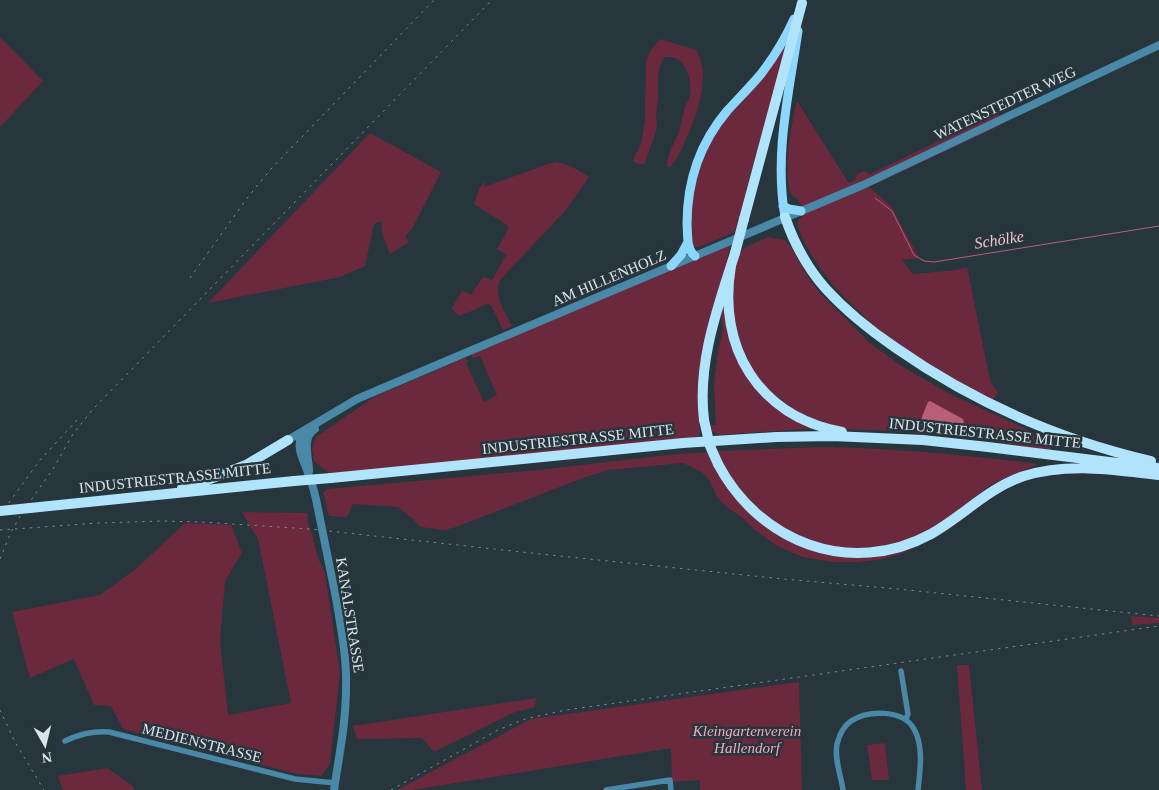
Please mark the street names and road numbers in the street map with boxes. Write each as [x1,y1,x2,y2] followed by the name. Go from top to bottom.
[932,63,1078,143] street label: WATENSTEDTER WEG
[550,247,668,309] street label: AM HILLENHOLZ
[888,415,1082,451] street label: INDUSTRIESTRASSE MITTE
[481,421,675,457] street label: INDUSTRIESTRASSE MITTE
[78,460,272,496] street label: INDUSTRIESTRASSE MITTE
[333,556,367,674] street label: KANALSTRASSE
[141,720,263,766] street label: MEDIENSTRASSE

